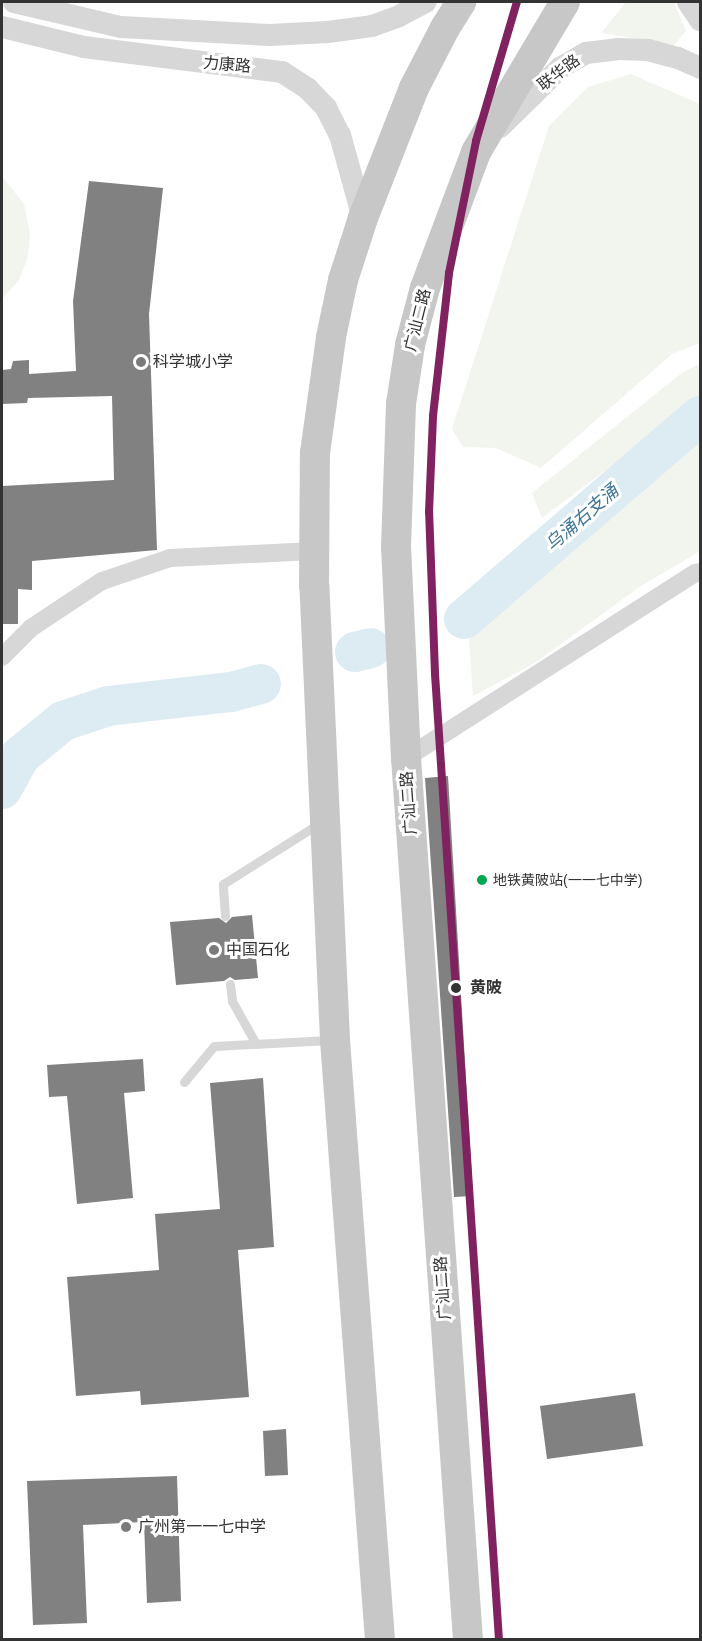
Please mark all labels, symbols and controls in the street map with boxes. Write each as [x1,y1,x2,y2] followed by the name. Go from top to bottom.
[534,51,584,95] street label: 联华路
[202,53,252,77] street label: 力康路
[401,287,435,353] street label: 广汕二路
[153,352,233,372] place label: 科学城小学
[134,355,148,369] marker: 科学城小学
[541,480,623,556] water label: 乌涌右支涌
[397,770,421,836] street label: 广汕二路
[493,872,642,888] place label: 地铁黄陂站(一一七中学)
[476,874,488,886] marker: 地铁黄陂站(一一七中学)
[226,940,290,960] place label: 中国石化
[207,943,221,957] marker: 中国石化
[470,978,502,998] place label: 黄陂
[447,979,465,997] marker: 黄陂
[431,1255,455,1321] street label: 广汕二路
[138,1517,266,1537] place label: 广州第一一七中学
[119,1520,133,1534] marker: 广州第一一七中学

